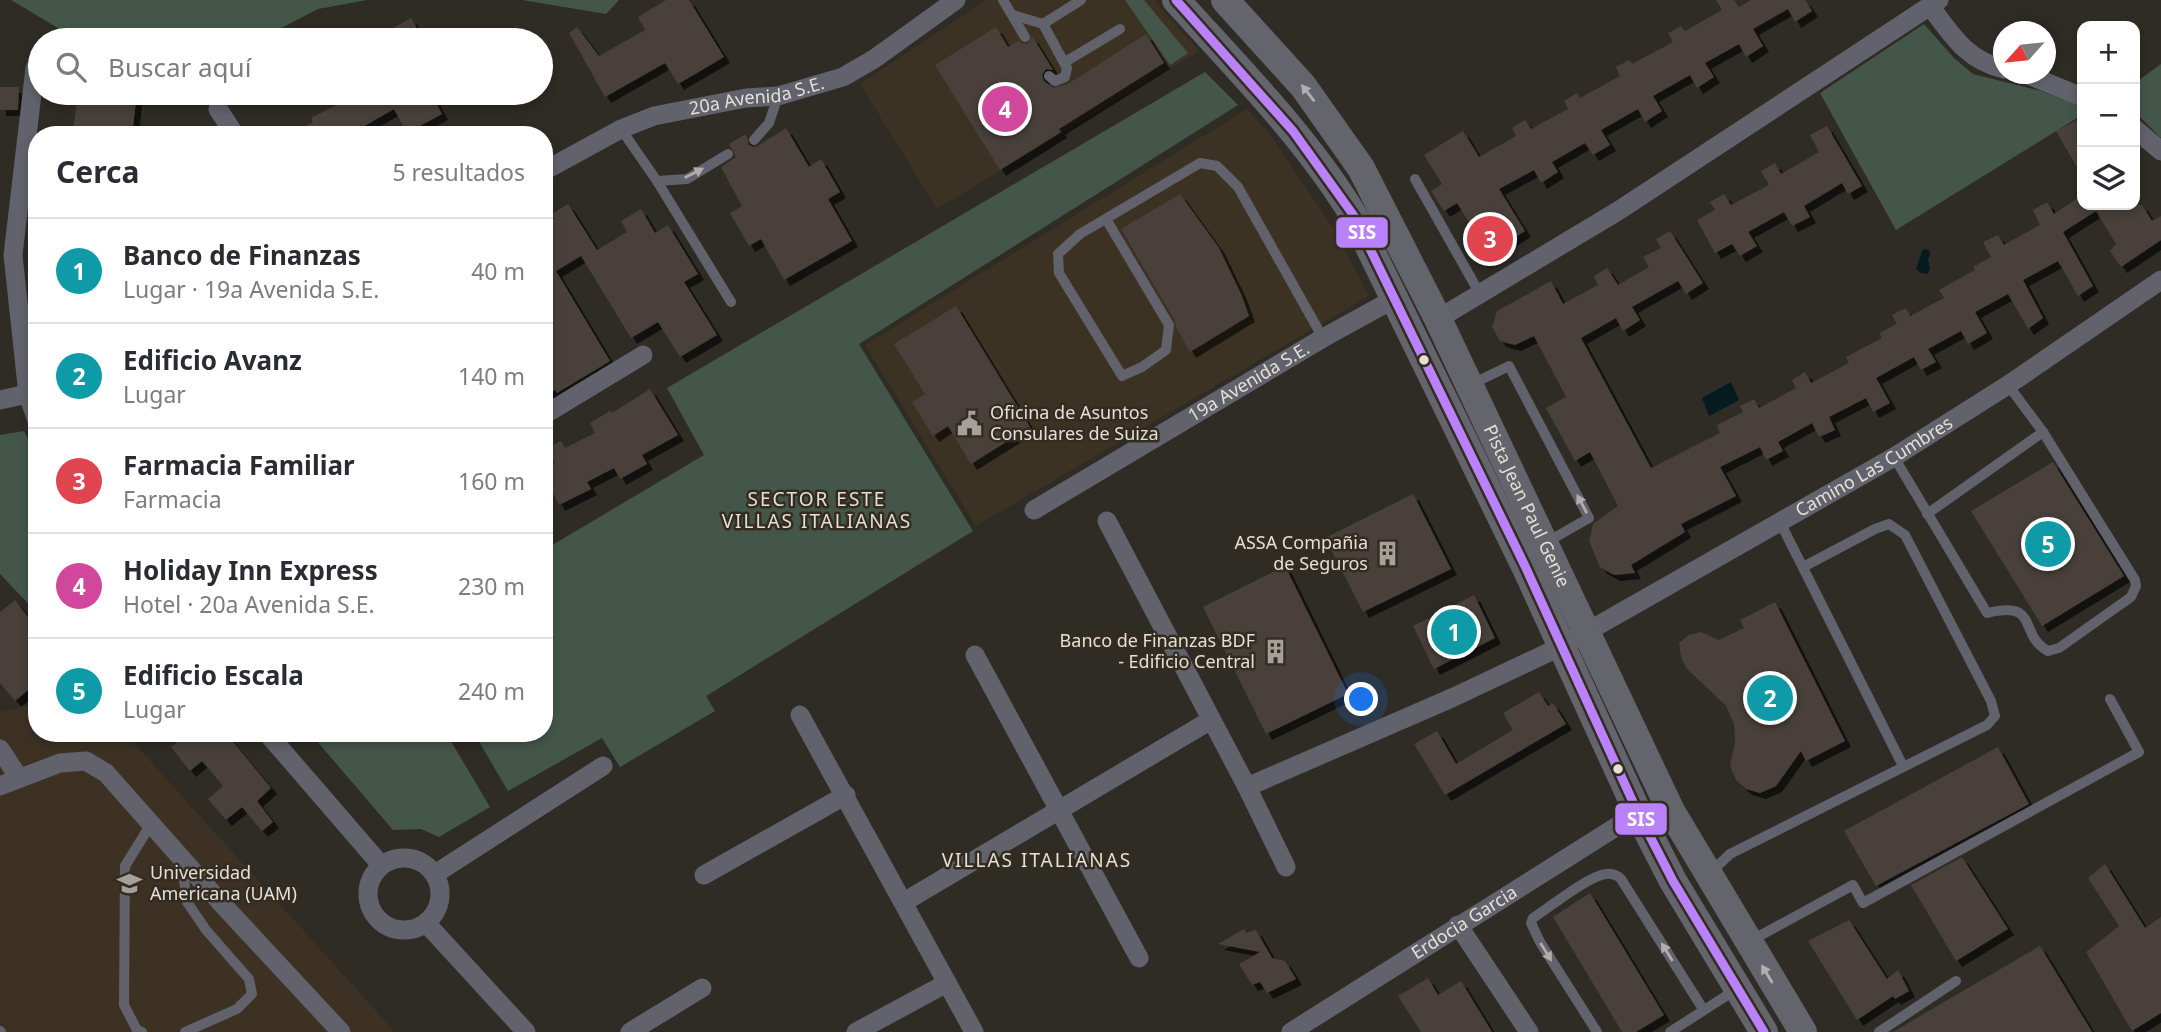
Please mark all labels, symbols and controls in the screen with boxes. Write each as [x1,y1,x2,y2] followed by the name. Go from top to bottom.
[1993,21,2056,84] north arrow
[2077,21,2140,210] map controls
[2077,21,2140,84] button: +
[28,28,553,105] search box
[52,48,90,86] icon: search
[108,49,251,85] text: Buscar aquí
[687,70,827,120] street label: 20a Avenida S.E.
[982,83,1028,135] pin: 4
[1302,84,1316,102] one-way arrow
[2077,84,2140,147] button: −
[2077,147,2140,210] button: layers
[56,151,139,192] text: Cerca
[392,156,525,188] text: 5 resultados
[685,168,705,180] one-way arrow
[1467,213,1513,265] pin: 3
[1335,216,1389,249] line badge: SIS
[1348,219,1376,245] text: SIS
[123,237,361,273] text: Banco de Finanzas
[72,255,86,287] text: 1
[471,255,525,287] text: 40 m
[123,273,379,305] text: Lugar · 19a Avenida S.E.
[1183,336,1314,427] street label: 19a Avenida S.E.
[123,342,302,378] text: Edificio Avanz
[1417,353,1431,367] unlabelled marker
[72,360,86,392] text: 2
[458,360,525,392] text: 140 m
[123,378,186,410] text: Lugar
[990,400,1159,445] place label: Oficina de Asuntos Consulares de Suiza
[956,409,984,437] public building icon: Oficina de Asuntos Consulares de Suiza
[1791,410,1957,522] street label: Camino Las Cumbres
[1479,420,1576,591] street label: Pista Jean Paul Genie
[123,447,355,483] text: Farmacia Familiar
[72,465,86,497] text: 3
[458,465,525,497] text: 160 m
[123,483,222,515] text: Farmacia
[722,486,912,534] district label: SECTOR ESTE VILLAS ITALIANAS
[1576,494,1588,514] one-way arrow
[2025,518,2071,570] pin: 5
[1234,530,1368,575] place label: ASSA Compañia de Seguros
[1374,539,1402,567] building icon: ASSA Compañia de Seguros
[123,552,378,588] text: Holiday Inn Express
[72,570,86,602] text: 4
[458,570,525,602] text: 230 m
[123,588,375,620] text: Hotel · 20a Avenida S.E.
[1431,606,1477,658] pin: 1
[1060,628,1255,673] place label: Banco de Finanzas BDF - Edificio Central
[1261,637,1289,665] building icon: Banco de Finanzas BDF - Edificio Central
[123,657,304,693] text: Edificio Escala
[1747,672,1793,724] pin: 2
[72,675,86,707] text: 5
[458,675,525,707] text: 240 m
[1344,682,1378,716] your location
[123,693,186,725] text: Lugar
[1611,762,1625,776] unlabelled marker
[1614,802,1668,836] line badge: SIS
[1627,806,1655,832] text: SIS
[942,847,1132,873] district label: VILLAS ITALIANAS
[150,860,297,905] place label: Universidad Americana (UAM)
[116,869,144,897] school or university icon: Universidad Americana (UAM)
[1406,879,1521,964] street label: Erdocia Garcia
[1660,942,1673,961] one-way arrow
[1540,943,1553,962] one-way arrow
[1761,964,1774,983] one-way arrow

